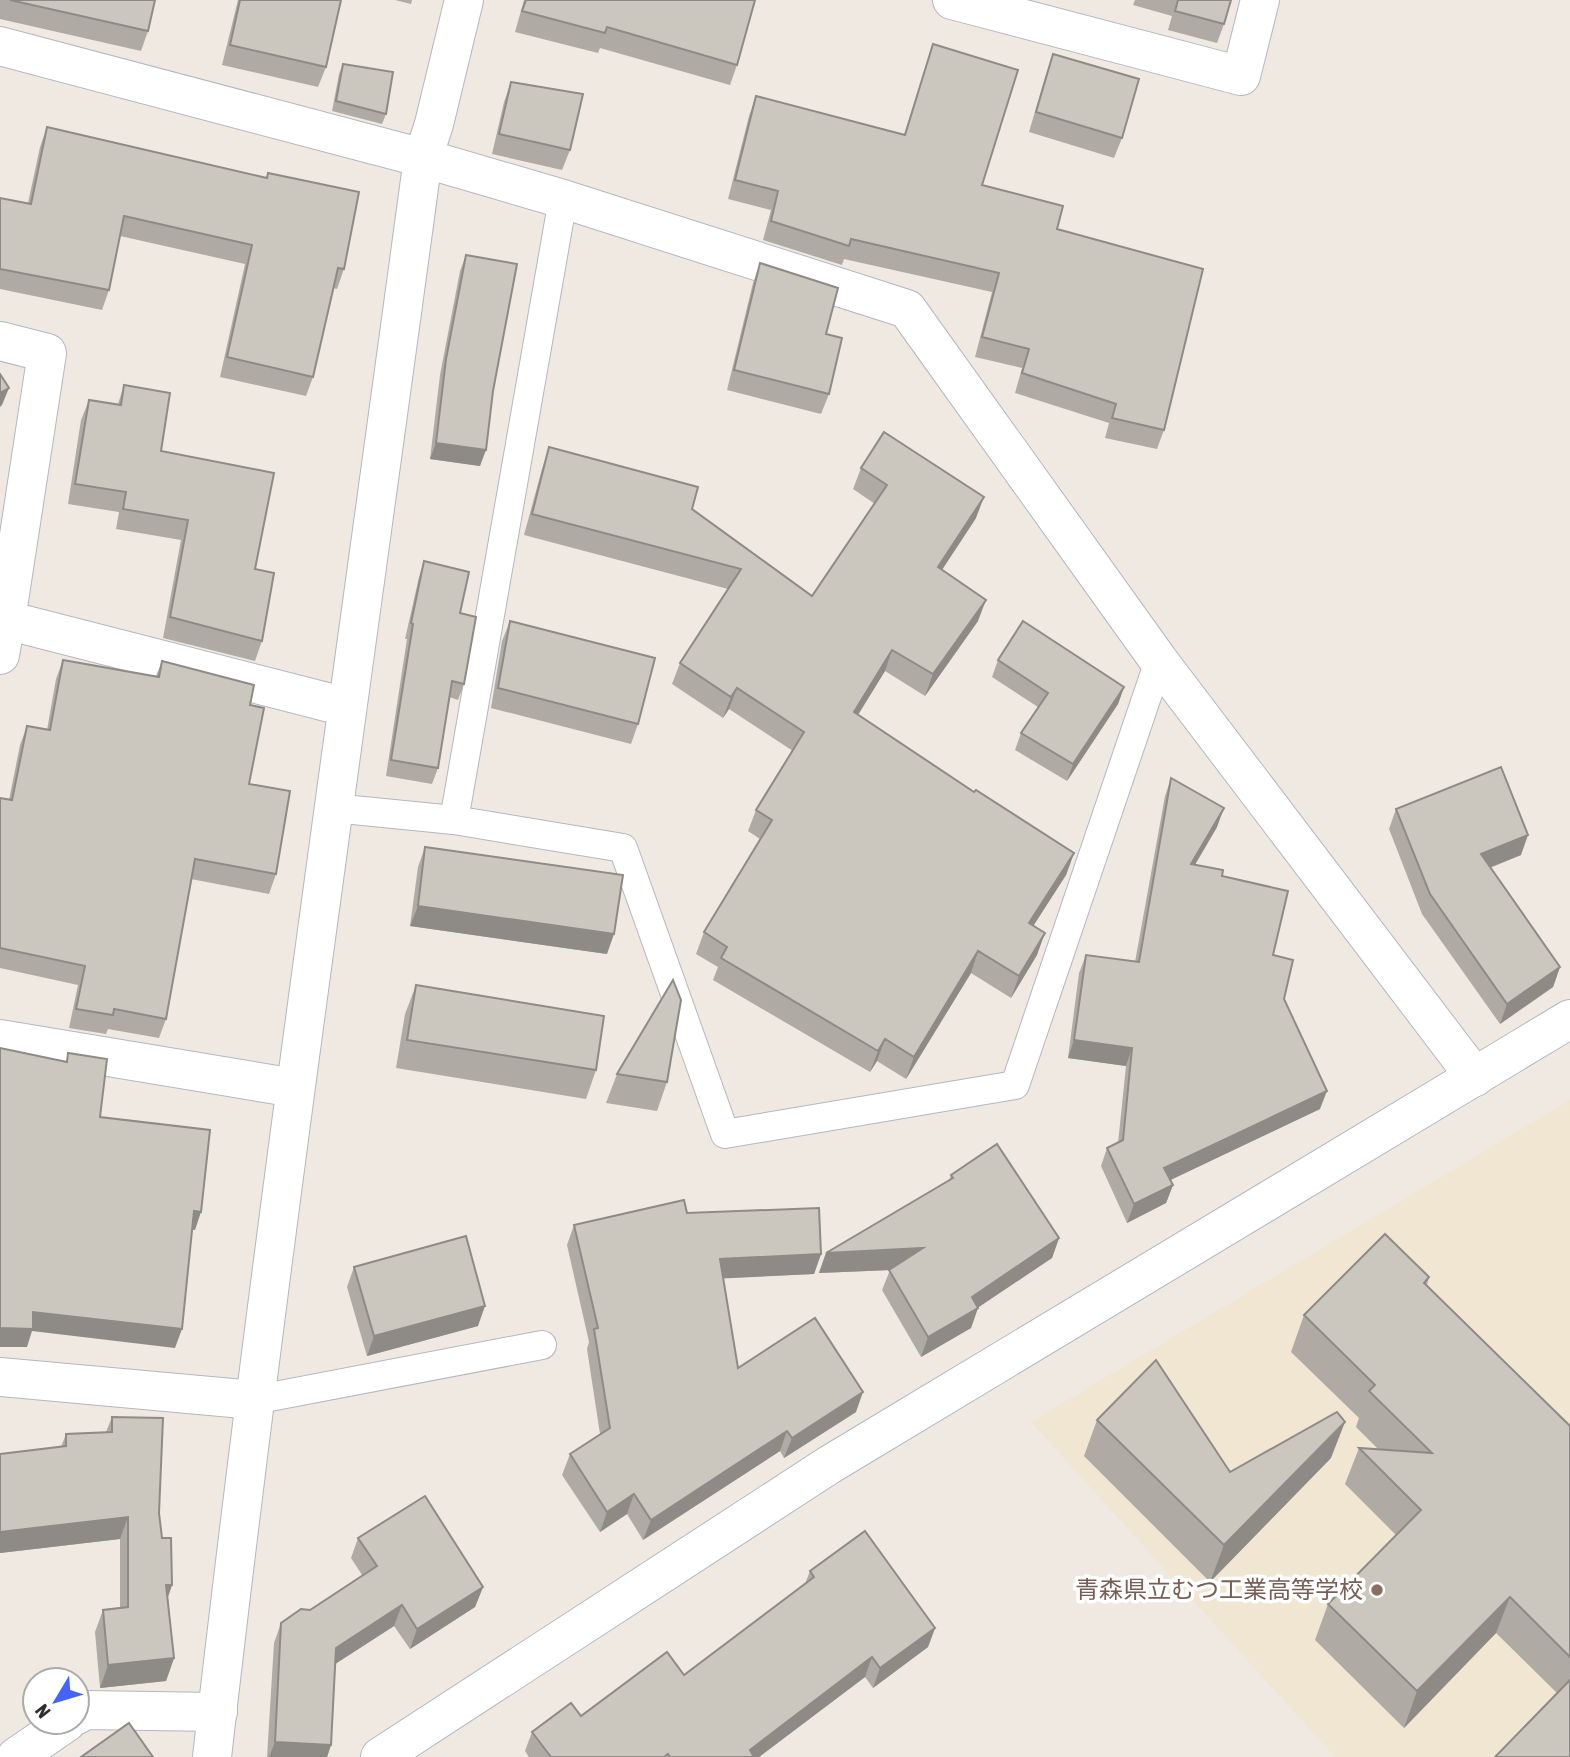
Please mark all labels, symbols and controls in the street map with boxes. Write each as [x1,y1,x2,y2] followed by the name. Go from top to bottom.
[1075,1576,1363,1603] place label: 青森県立むつ工業高等学校
[1369,1582,1385,1598] marker: 青森県立むつ工業高等学校
[21,1666,91,1736] north arrow
[30,1700,55,1723] text: N

